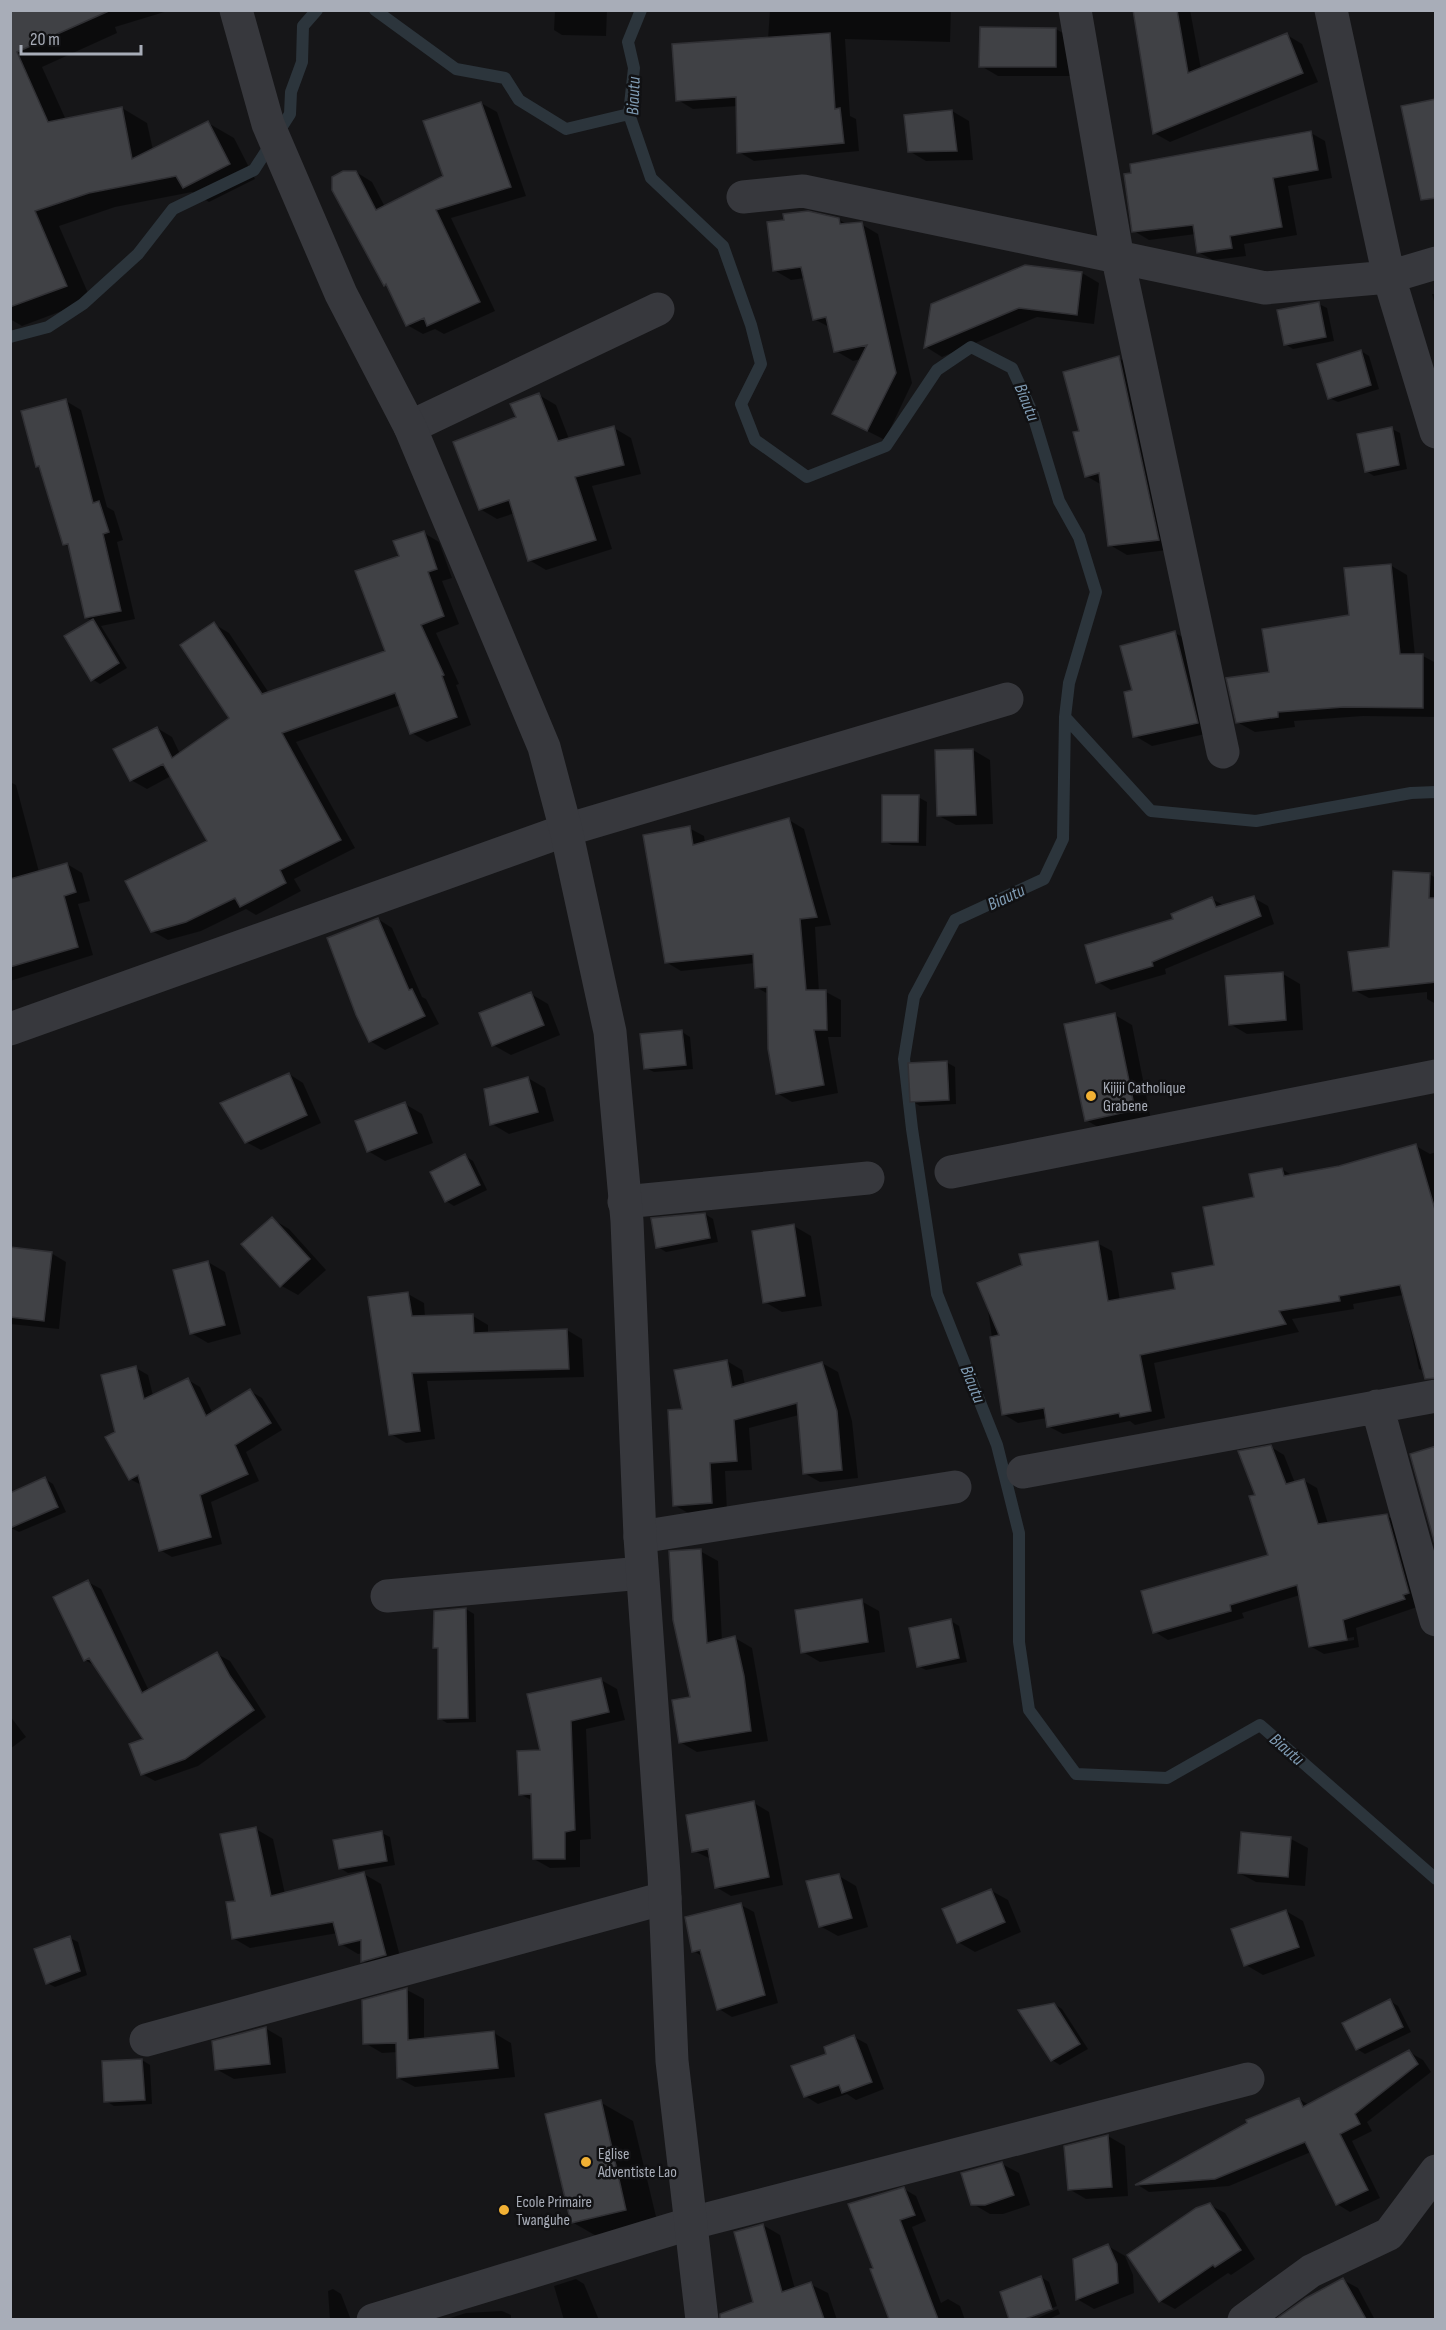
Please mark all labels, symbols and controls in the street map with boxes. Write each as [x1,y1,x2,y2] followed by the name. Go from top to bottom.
[21,18,141,56] scale bar
[30,29,60,50] text: 20 m
[622,76,645,116] water label: Biautu
[1010,380,1044,425] water label: Biautu
[984,880,1029,915] water label: Biautu
[1103,1079,1186,1116] place label: Kijiji Catholique Grabene
[1084,1089,1098,1103] marker: Kijiji Catholique Grabene
[956,1362,990,1407] water label: Biautu
[1265,1729,1309,1770] water label: Biautu
[597,2145,677,2182] place label: Eglise Adventiste Lao
[579,2155,593,2169] marker: Eglise Adventiste Lao
[516,2193,592,2230] place label: Ecole Primaire Twanguhe
[497,2203,511,2217] marker: Ecole Primaire Twanguhe

